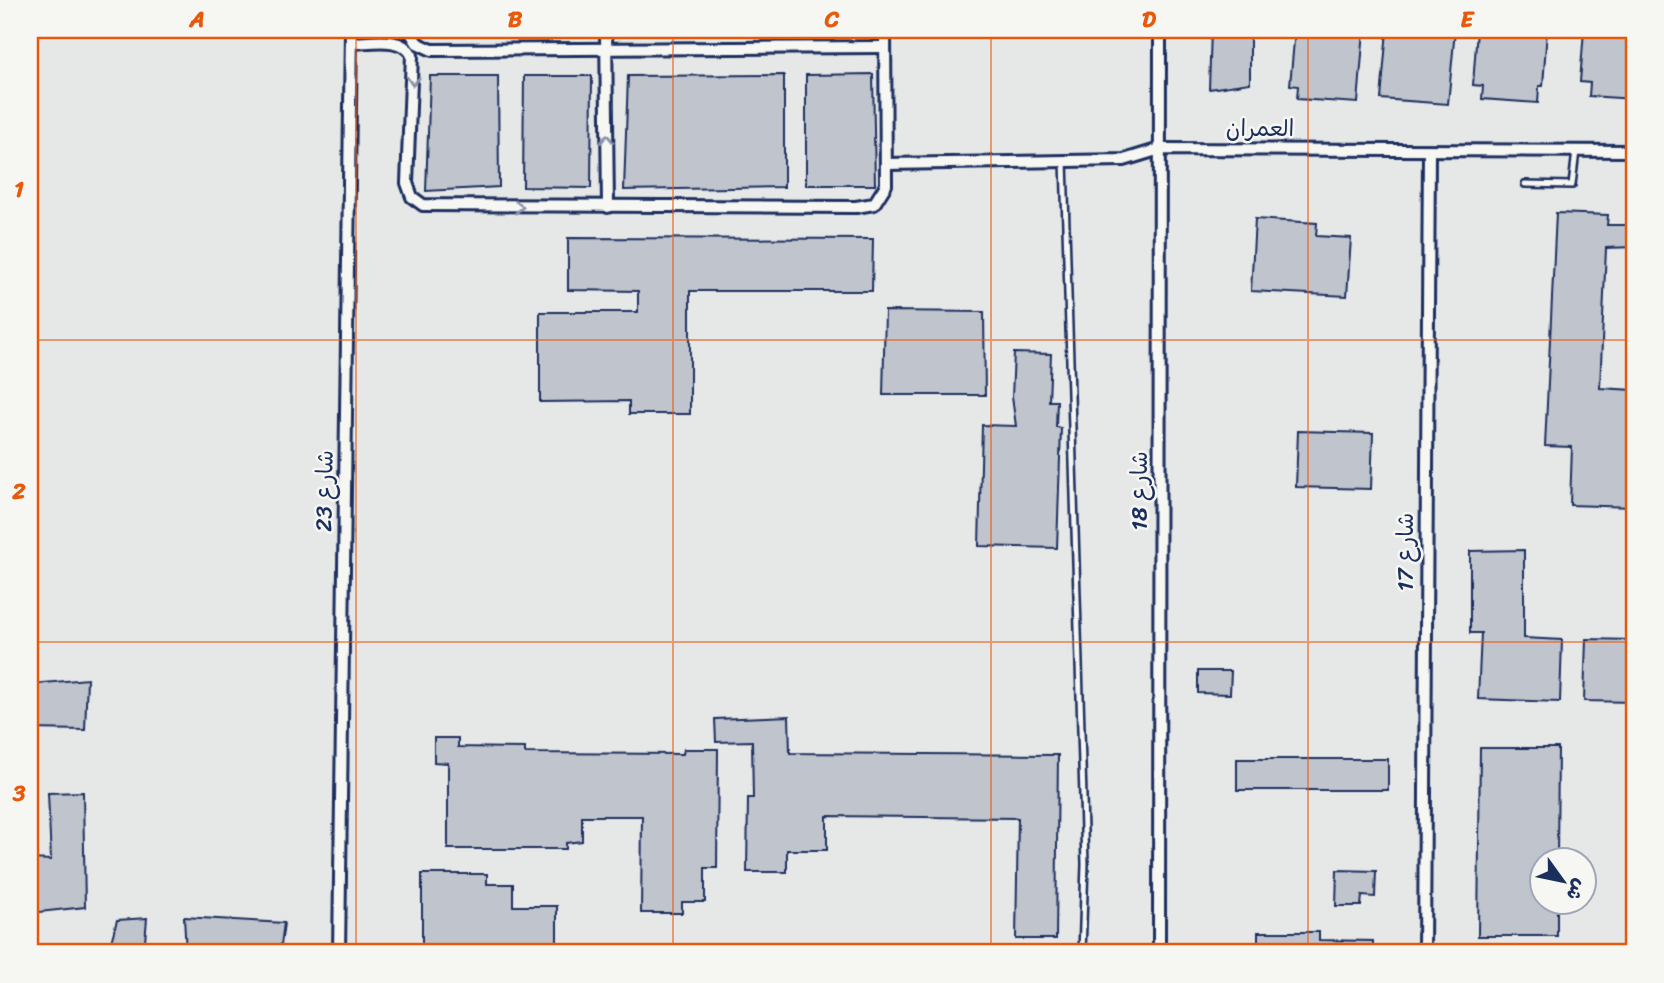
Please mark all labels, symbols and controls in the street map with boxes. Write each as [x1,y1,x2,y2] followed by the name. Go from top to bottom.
[188,0,205,40] text: A
[508,0,523,40] text: B
[824,0,840,40] text: C
[1142,0,1157,40] text: D
[1461,0,1476,40] text: E
[405,76,420,87] one-way arrow
[1226,108,1294,149] street label: العمران
[599,133,615,144] one-way arrow
[14,169,24,210] text: 1
[514,199,525,215] one-way arrow
[303,450,346,532] street label: شارع 23
[1119,451,1160,531] street label: شارع 18
[11,471,26,512] text: 2
[1385,513,1426,591] street label: شارع 17
[12,773,26,814] text: 3
[1528,846,1598,916] north arrow
[1557,872,1596,908] text: ش

